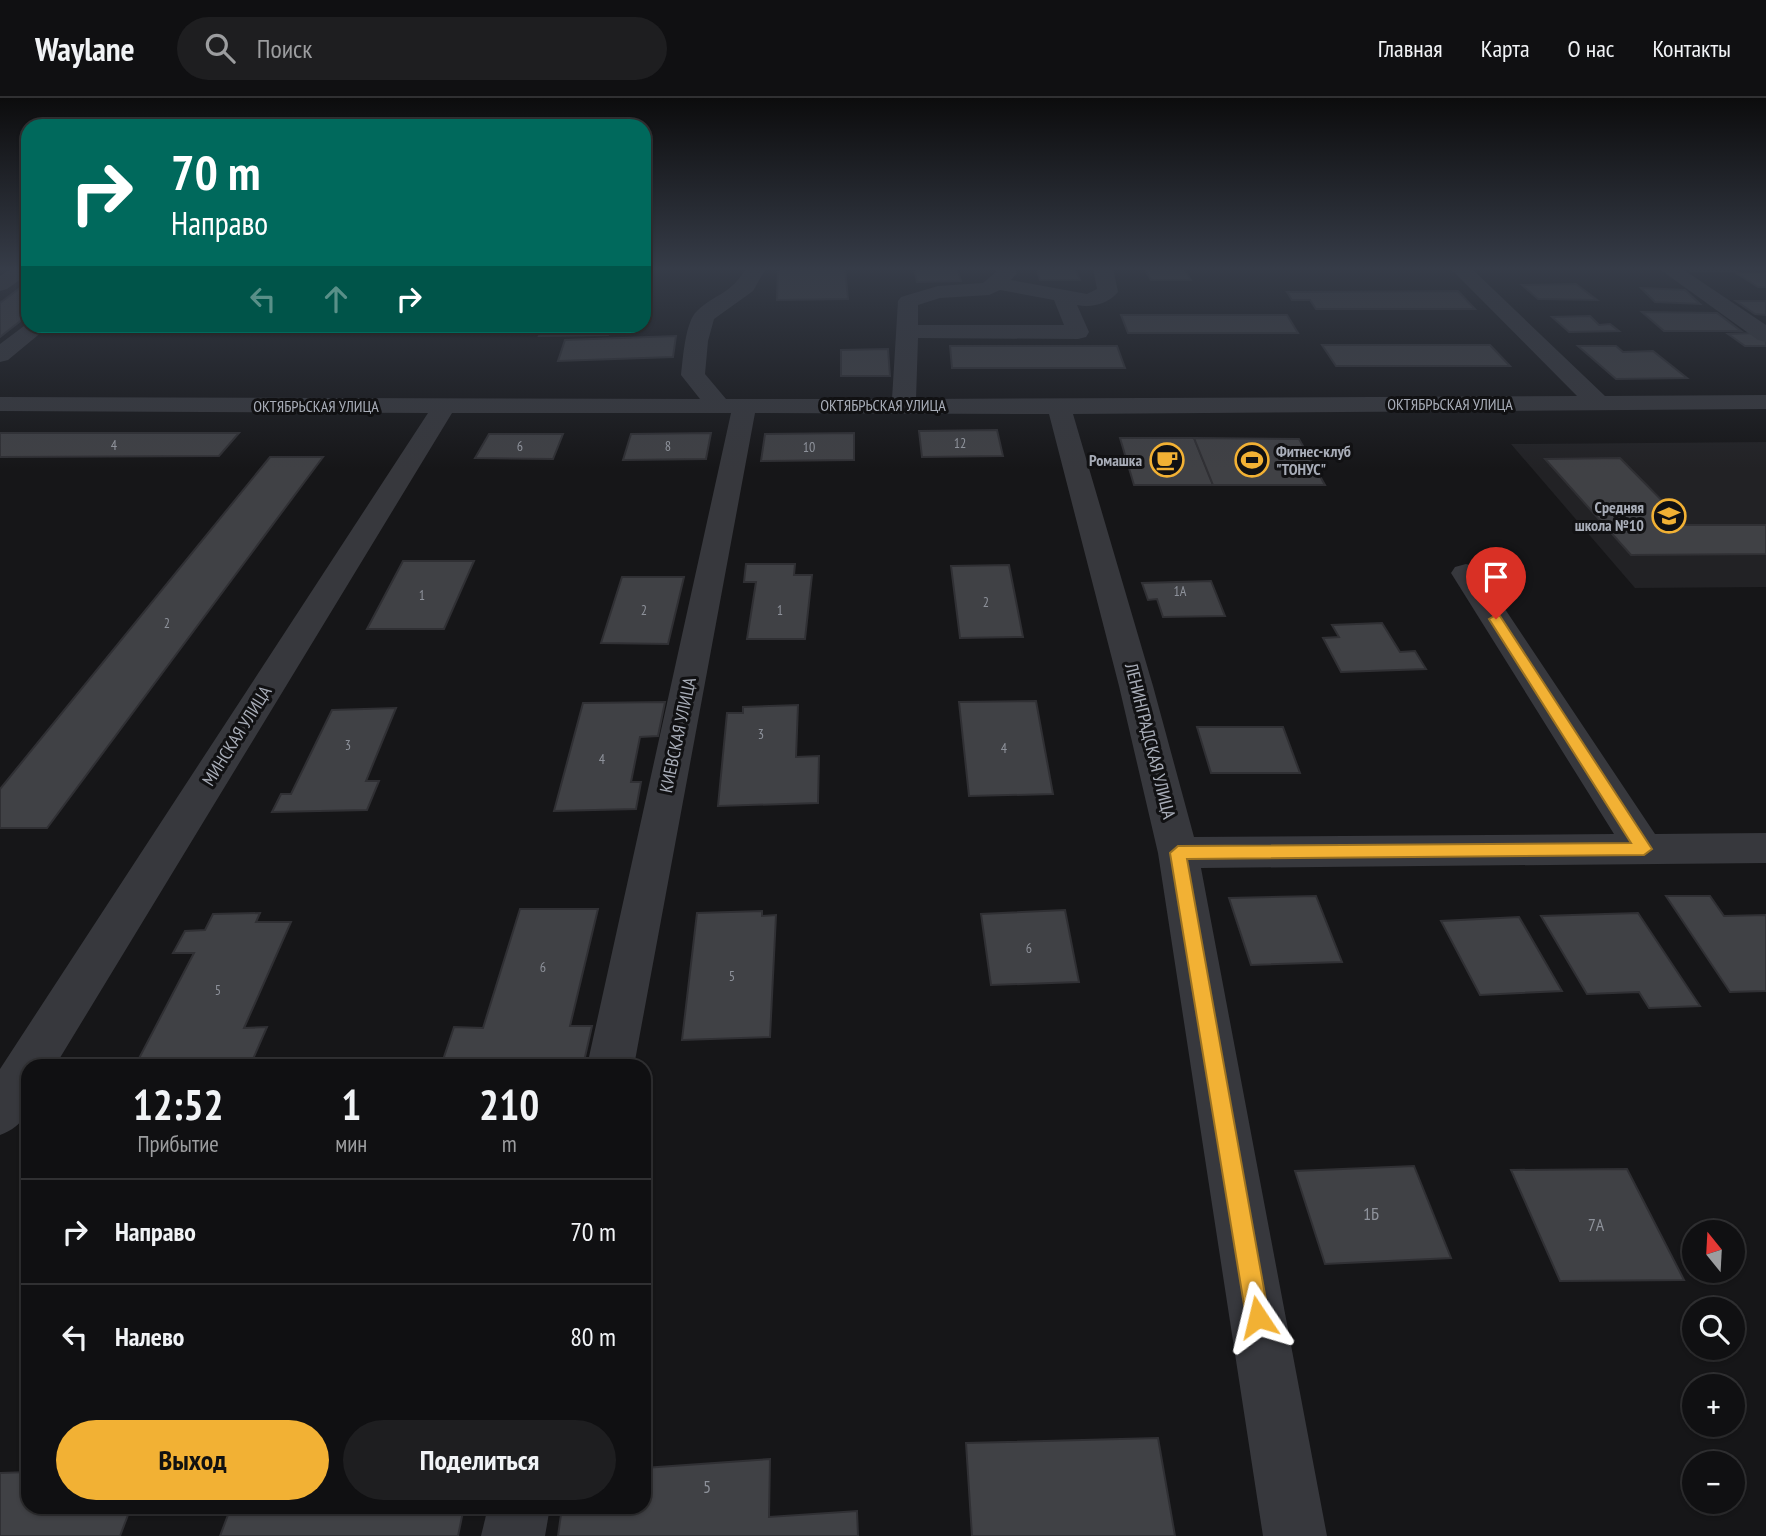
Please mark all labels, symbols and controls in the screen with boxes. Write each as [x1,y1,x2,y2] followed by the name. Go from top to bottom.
[177,17,667,80] search box
[35,27,135,70] text: Waylane
[201,29,239,67] icon: search
[257,32,312,65] text: Поиск
[1378,33,1443,64] text: Главная
[1481,33,1530,64] text: Карта
[1568,33,1614,64] text: О нас
[1652,33,1731,64] text: Контакты
[171,140,260,204] text: 70 m
[56,147,147,238] icon: right
[171,202,268,244] text: Направо
[244,280,282,318] icon: left
[317,280,355,318] icon: ahead
[390,280,428,318] icon: right
[1387,394,1513,414] street label: ОКТЯБРЬСКАЯ УЛИЦА
[820,395,946,415] street label: ОКТЯБРЬСКАЯ УЛИЦА
[253,396,379,416] street label: ОКТЯБРЬСКАЯ УЛИЦА
[954,434,966,452] house number: 12
[111,436,118,454] house number: 4
[517,437,523,455] house number: 6
[665,437,671,455] house number: 8
[803,438,815,456] house number: 10
[1148,441,1186,479] cafe icon: Ромашка
[1233,441,1271,479] sports icon: Фитнес-клуб "ТОНУС"
[1276,441,1351,479] place label: Фитнес-клуб "ТОНУС"
[1089,450,1142,470] place label: Ромашка
[1575,497,1644,535] place label: Средняя школа №10
[1650,497,1688,535] school or university icon: Средняя школа №10
[1466,547,1526,619] pin
[1477,558,1515,596] icon: arrive
[1174,582,1187,600] house number: 1А
[419,586,425,604] house number: 1
[983,593,989,611] house number: 2
[641,601,647,619] house number: 2
[777,601,783,619] house number: 1
[164,614,170,632] house number: 2
[1120,660,1181,822] street label: ЛЕНИНГРАДСКАЯ УЛИЦА
[654,675,701,795] street label: КИЕВСКАЯ УЛИЦА
[197,681,277,790] street label: МИНСКАЯ УЛИЦА
[758,725,764,743] house number: 3
[345,736,351,754] house number: 3
[1001,739,1008,757] house number: 4
[599,750,606,768] house number: 4
[1026,939,1032,957] house number: 6
[540,958,546,976] house number: 6
[729,967,735,985] house number: 5
[215,981,221,999] house number: 5
[133,1077,224,1132] text: 12:52
[341,1077,361,1132] text: 1
[479,1077,539,1132] text: 210
[137,1129,219,1158] text: Прибытие
[335,1129,367,1158] text: мин
[502,1129,517,1158] text: m
[1363,1202,1379,1225] house number: 1Б
[56,1213,94,1251] icon: right
[1588,1213,1605,1236] house number: 7А
[115,1215,196,1248] text: Направо
[570,1215,616,1248] text: 70 m
[1682,1220,1745,1283] north arrow
[1682,1220,1745,1514] map controls
[1221,1280,1295,1354] position arrow
[1682,1297,1745,1360] button: search
[56,1318,94,1356] icon: left
[115,1320,184,1353] text: Налево
[570,1320,616,1353] text: 80 m
[1682,1374,1745,1437] button: +
[56,1420,329,1500] button: Выход
[343,1420,616,1500] button: Поделиться
[1682,1451,1745,1514] button: −
[703,1475,711,1498] house number: 5

